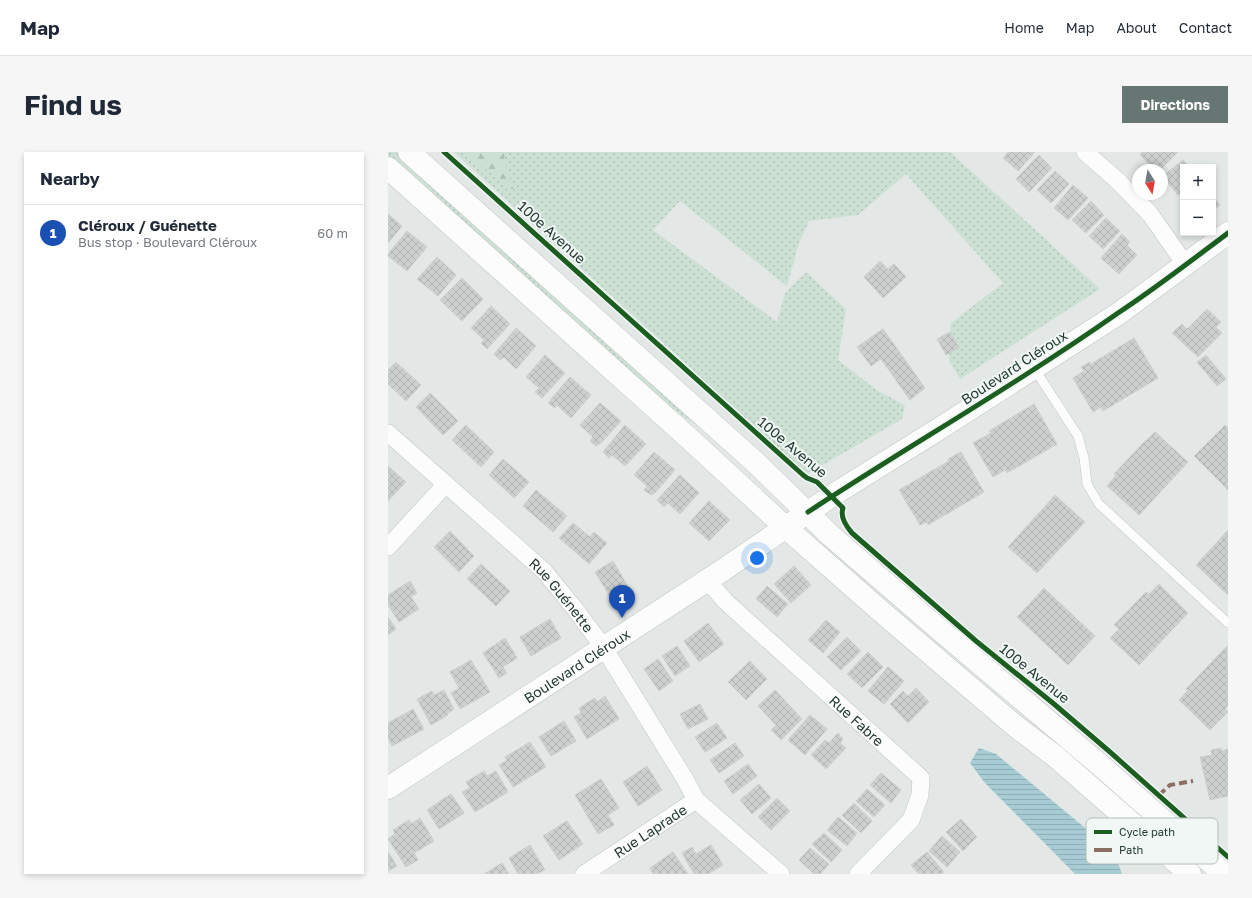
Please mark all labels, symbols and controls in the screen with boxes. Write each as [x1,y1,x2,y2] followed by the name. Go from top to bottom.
[20,16,60,39] text: Map
[1004,19,1044,36] text: Home
[1066,19,1094,36] text: Map
[1116,19,1157,36] text: About
[1179,19,1232,36] text: Contact
[1122,86,1228,123] button: Directions
[24,88,122,121] text: Find us
[1132,164,1168,200] north arrow
[1180,164,1216,236] map controls
[1180,164,1216,200] button: +
[40,168,100,189] text: Nearby
[515,197,589,267] street label: 100e Avenue
[1180,200,1216,236] button: −
[78,216,217,234] text: Cléroux / Guénette
[50,225,56,241] text: 1
[317,225,348,241] text: 60 m
[78,234,257,250] text: Bus stop · Boulevard Cléroux
[958,326,1070,408] street label: Boulevard Cléroux
[755,413,831,481] street label: 100e Avenue
[747,548,767,568] your location
[526,554,598,635] street label: Rue Guénette
[609,585,635,618] pin: 1
[520,624,633,706] street label: Boulevard Cléroux
[997,640,1073,706] street label: 100e Avenue
[826,691,888,749] street label: Rue Fabre
[610,800,690,861] street label: Rue Laprade
[1086,818,1218,864] legend
[1119,825,1175,838] text: Cycle path
[1119,843,1143,856] text: Path

